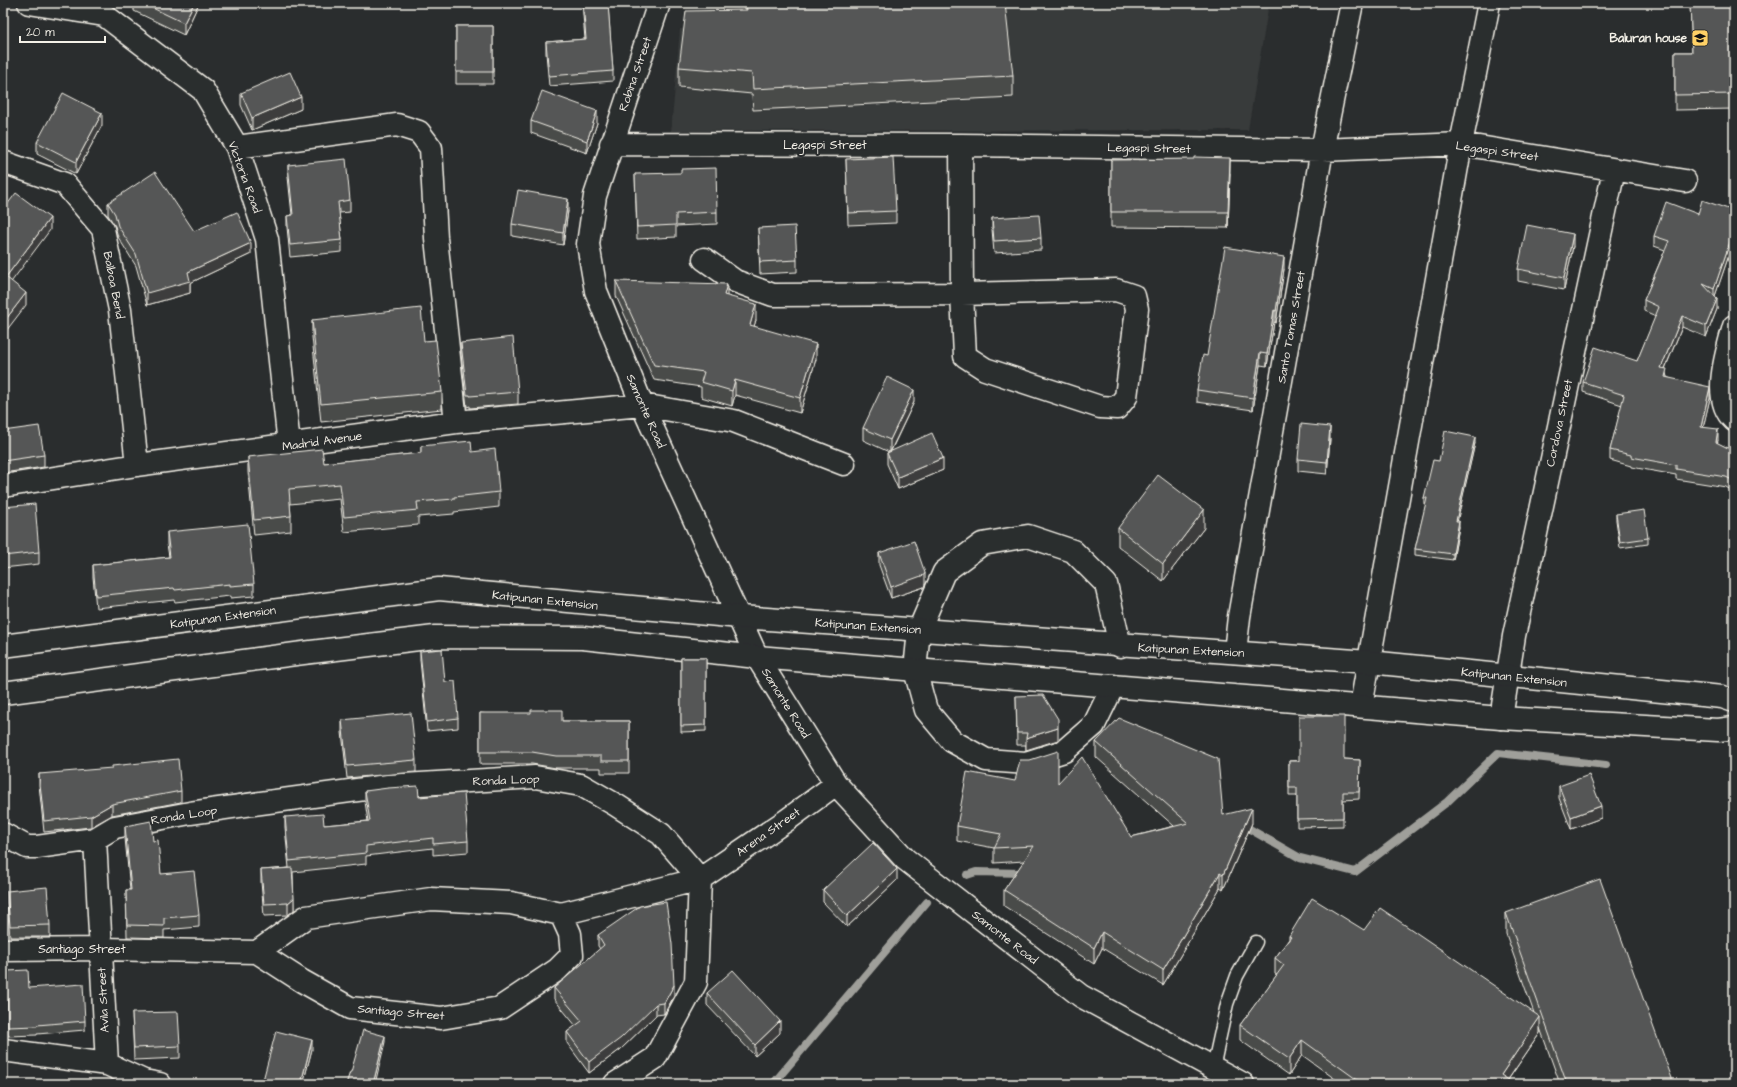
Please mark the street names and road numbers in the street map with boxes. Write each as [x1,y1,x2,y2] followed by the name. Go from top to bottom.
[615,34,656,114] street label: Robina Street
[783,137,867,155] street label: Legaspi Street
[1454,137,1540,167] street label: Legaspi Street
[224,139,265,216] street label: Victoria Road
[1107,139,1191,159] street label: Legaspi Street
[99,250,128,320] street label: Balboa Bend
[1273,269,1310,385] street label: Santo Tomas Street
[622,371,670,451] street label: Samonte Road
[1542,378,1577,468] street label: Cordova Street
[281,427,364,456] street label: Madrid Avenue
[491,586,599,615] street label: Katipunan Extension
[169,602,277,633] street label: Katipunan Extension
[814,614,922,639] street label: Katipunan Extension
[1137,639,1245,662] street label: Katipunan Extension
[1460,663,1568,692] street label: Katipunan Extension
[757,665,814,742] street label: Samonte Road
[472,771,540,790] street label: Ronda Loop
[150,802,219,829] street label: Ronda Loop
[733,804,804,861] street label: Arena Street
[968,906,1041,969] street label: Samonte Road
[38,941,126,959] street label: Santiago Street
[93,967,114,1033] street label: Avila Street
[357,1000,445,1026] street label: Santiago Street

